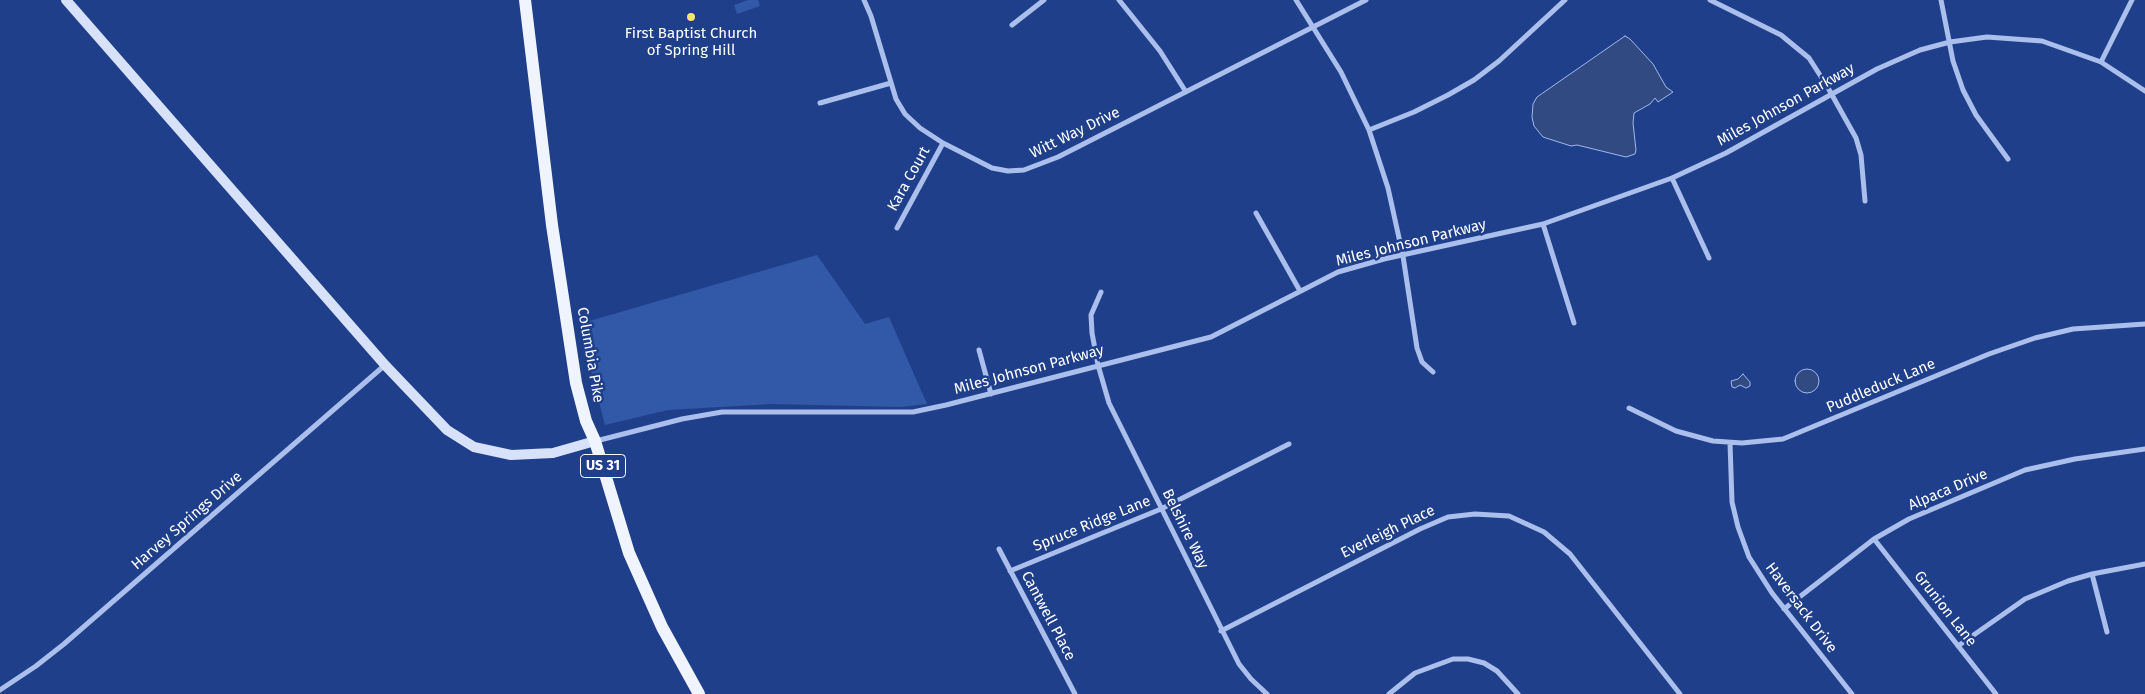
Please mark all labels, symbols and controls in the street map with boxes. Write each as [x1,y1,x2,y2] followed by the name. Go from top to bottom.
[685,11,697,23] marker: First Baptist Church of Spring Hill
[625,25,757,60] place label: First Baptist Church of Spring Hill
[1714,60,1858,150] street label: Miles Johnson Parkway
[1027,103,1123,163] street label: Witt Way Drive
[884,144,934,214] street label: Kara Court
[1334,216,1488,270] street label: Miles Johnson Parkway
[573,306,607,404] street label: Columbia Pike
[952,341,1106,399] street label: Miles Johnson Parkway
[1824,355,1938,417] street label: Puddleduck Lane
[580,454,626,478] road number: US 31
[1906,465,1990,515] street label: Alpaca Drive
[128,468,246,574] street label: Harvey Springs Drive
[1158,486,1212,572] street label: Belshire Way
[1031,492,1153,556] street label: Spruce Ridge Lane
[1338,501,1438,563] street label: Everleigh Place
[1761,559,1841,657] street label: Haversack Drive
[1017,568,1079,664] street label: Cantwell Place
[1910,568,1980,650] street label: Grunion Lane

